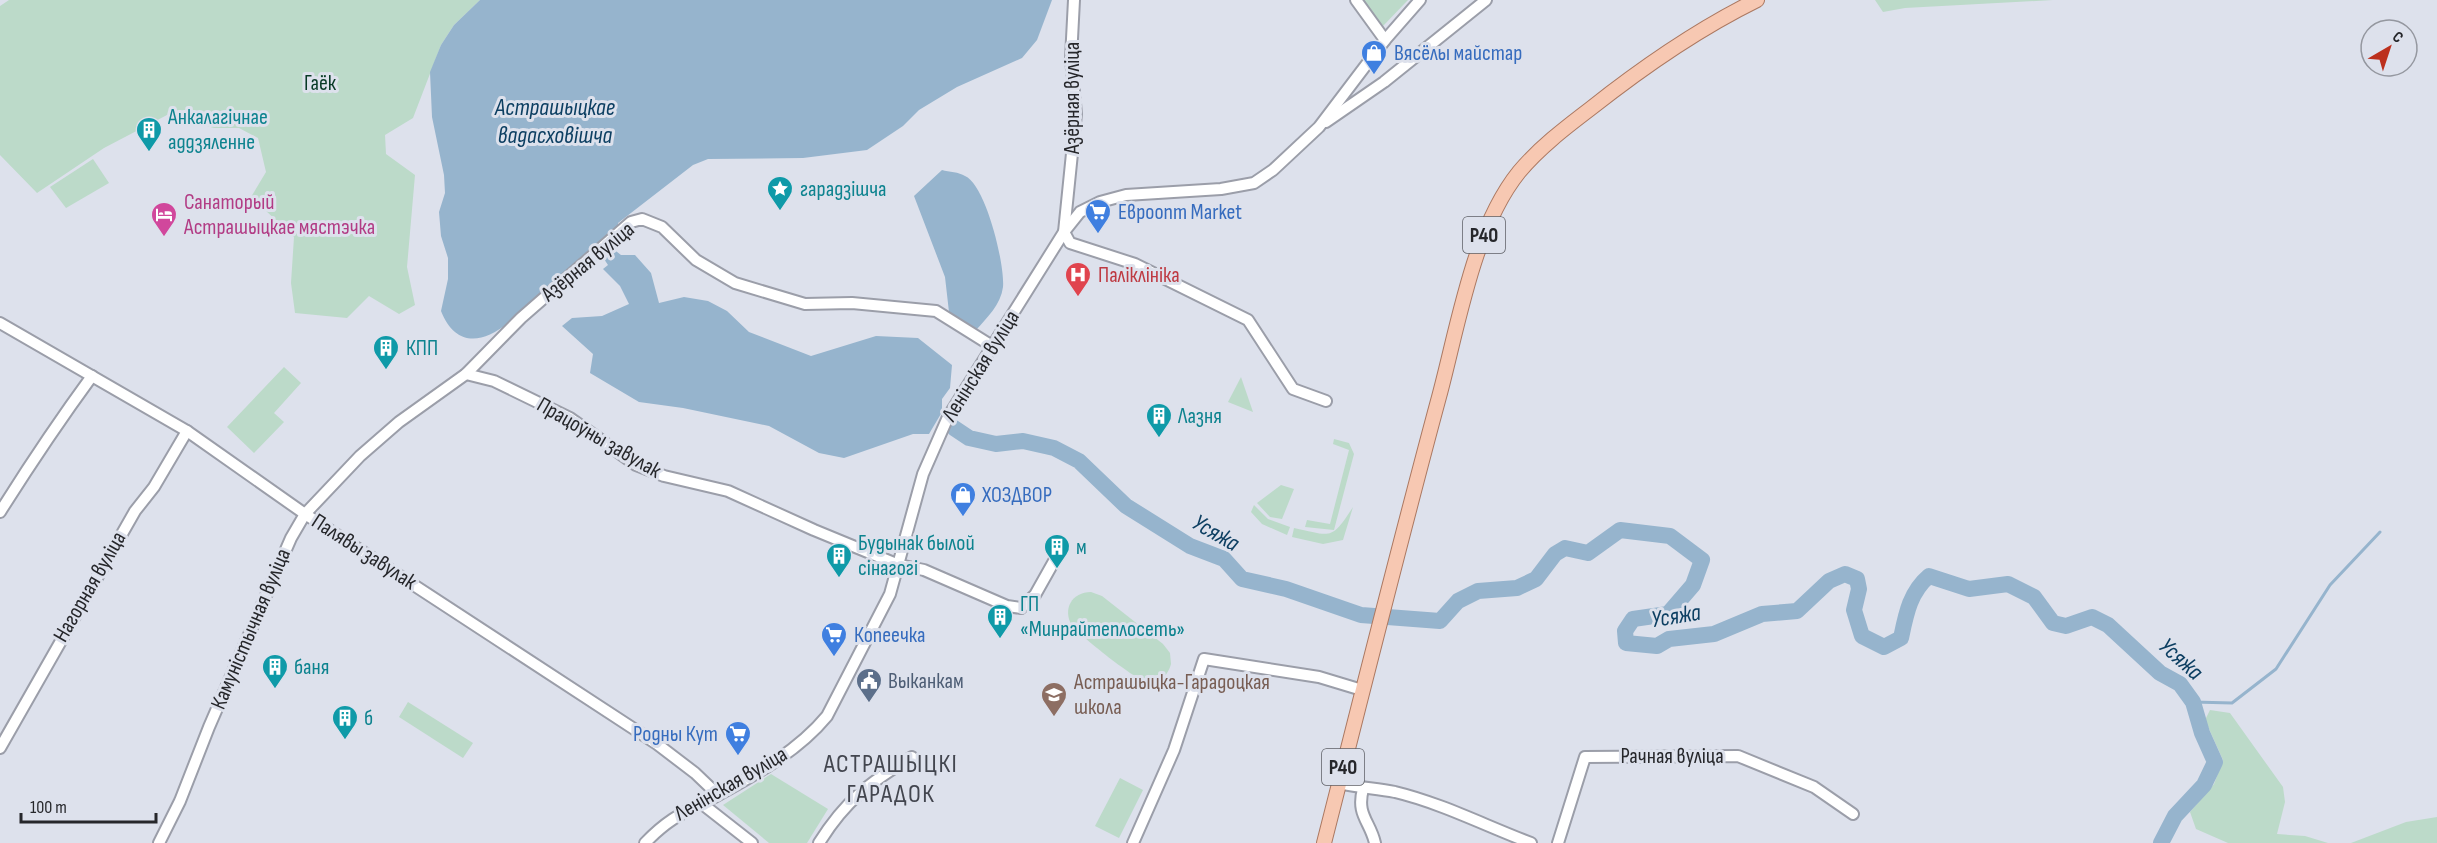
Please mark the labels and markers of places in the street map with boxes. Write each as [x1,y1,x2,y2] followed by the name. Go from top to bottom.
[1359,38,1389,76] shop icon: Вясёлы майстар
[1394,40,1522,67] place label: Вясёлы майстар
[167,104,268,156] place label: Анкалагічнае аддзяленне
[134,115,164,153] building icon: Анкалагічнае аддзяленне
[765,174,795,212] place icon: гарадзішча
[800,176,887,203] place label: гарадзішча
[183,189,375,241] place label: Санаторый Астрашыцкае мястэчка
[1083,197,1113,235] supermarket icon: Евроопт Market
[1118,199,1242,226] place label: Евроопт Market
[149,200,179,238] hotel icon: Санаторый Астрашыцкае мястэчка
[1063,260,1093,298] hospital icon: Паліклініка
[1098,262,1180,289] place label: Паліклініка
[371,333,401,371] building icon: КПП
[406,335,438,362] place label: КПП
[1144,401,1174,439] building icon: Лазня
[1177,403,1222,430] place label: Лазня
[948,480,978,518] shop icon: ХОЗДВОР
[981,482,1052,509] place label: ХОЗДВОР
[858,530,975,582] place label: Будынак былой сінагогі
[1042,532,1072,570] building icon: м
[1076,534,1087,561] place label: м
[824,541,854,579] building icon: Будынак былой сінагогі
[1020,591,1185,643] place label: ГП «Минрайтеплосеть»
[985,602,1015,640] building icon: ГП «Минрайтеплосеть»
[819,620,849,658] supermarket icon: Копеечка
[854,622,925,649] place label: Копеечка
[260,652,290,690] building icon: баня
[294,654,329,681] place label: баня
[854,666,884,704] public building icon: Выканкам
[888,668,964,695] place label: Выканкам
[1073,669,1270,721] place label: Астрашыцка-Гарадоцкая школа
[1039,680,1069,718] school or university icon: Астрашыцка-Гарадоцкая школа
[330,703,360,741] building icon: б
[364,705,373,732] place label: б
[723,719,753,757] supermarket icon: Родны Кут
[633,721,718,748] place label: Родны Кут

